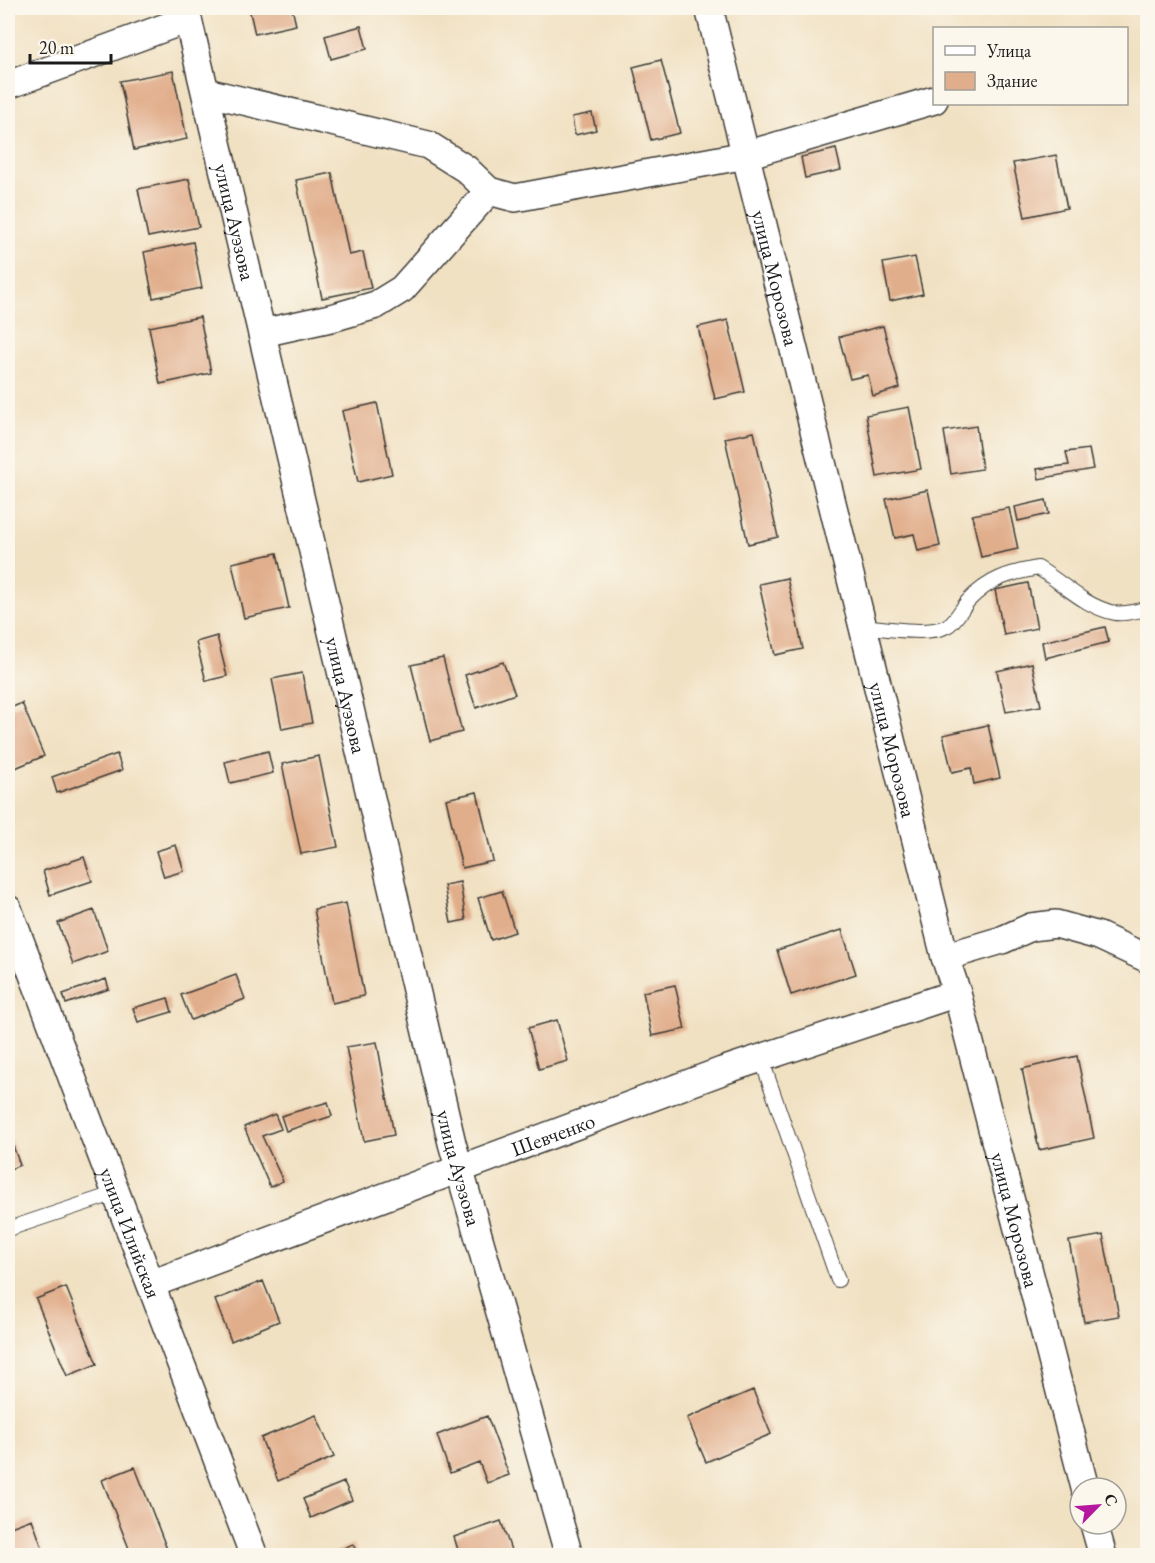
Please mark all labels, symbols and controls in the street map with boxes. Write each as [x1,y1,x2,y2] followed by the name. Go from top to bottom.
[30,27,111,65] scale bar
[933,27,1128,105] legend
[39,36,74,59] text: 20 m
[986,39,1032,62] text: Улица
[987,69,1037,92] text: Здание
[209,161,263,283] street label: улица Ауэзова
[746,207,806,349] street label: улица Морозова
[320,634,374,757] street label: улица Ауэзова
[864,679,923,821] street label: улица Морозова
[507,1106,599,1162] street label: Шевченко
[431,1107,488,1229] street label: улица Ауэзова
[985,1149,1046,1291] street label: улица Морозова
[94,1163,168,1302] street label: улица Илийская
[1068,1476,1128,1536] north arrow
[1099,1490,1123,1509] text: С

